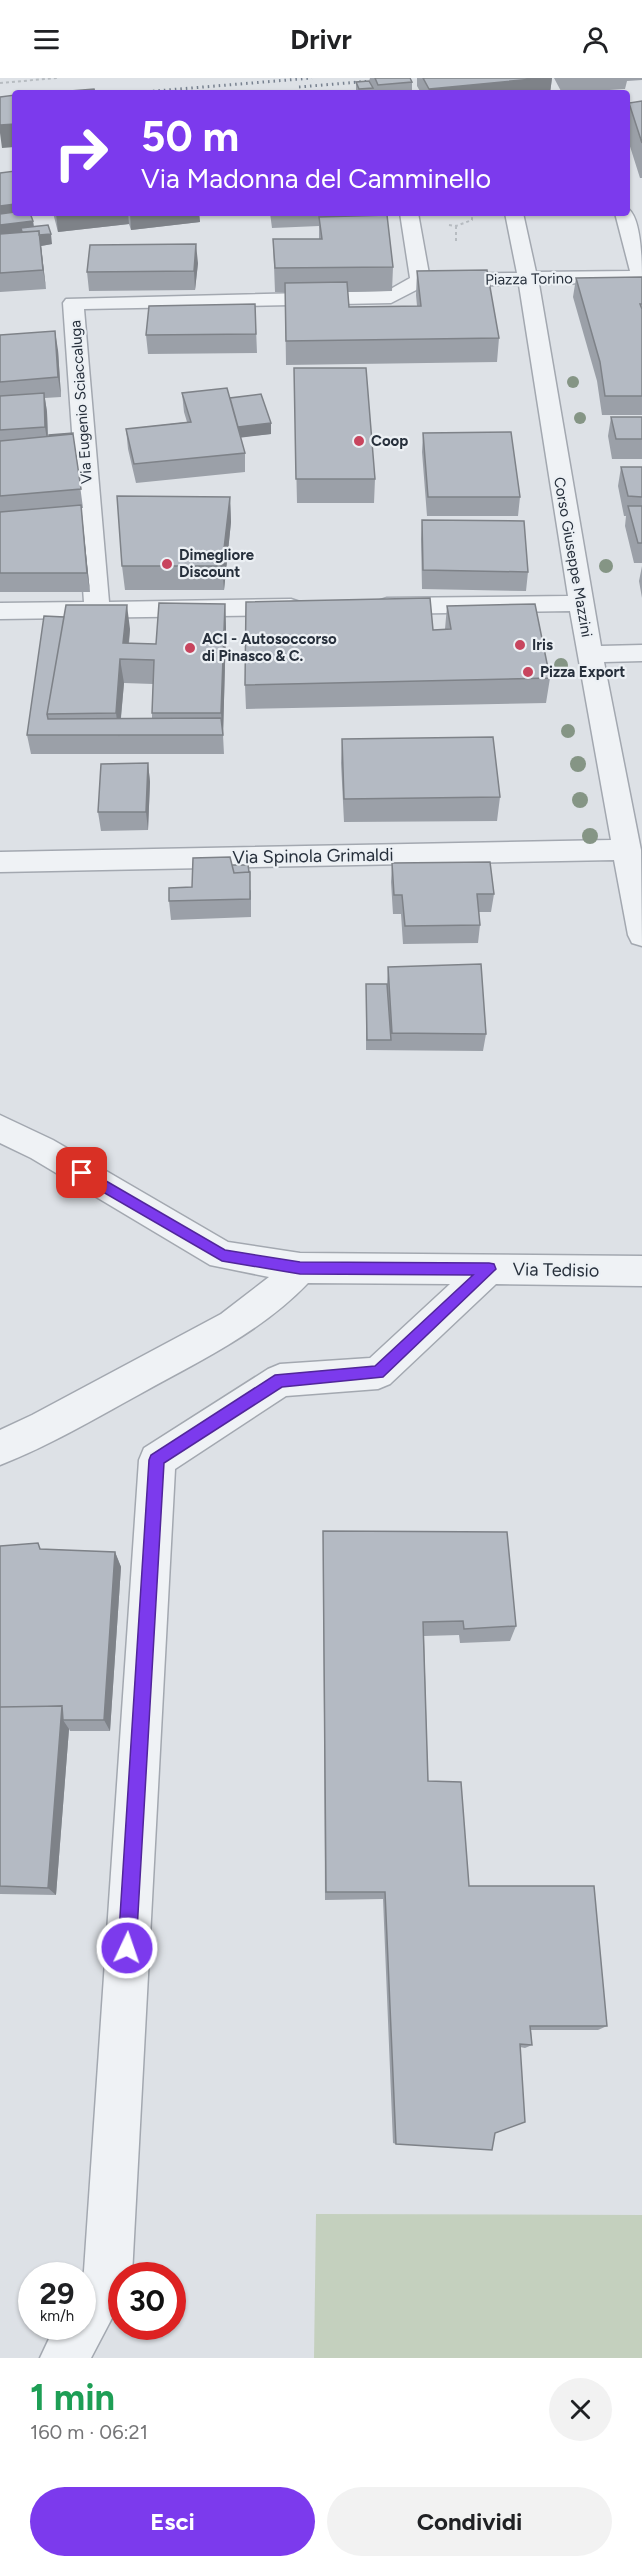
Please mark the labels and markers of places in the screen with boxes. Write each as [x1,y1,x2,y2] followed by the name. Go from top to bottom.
[371,432,408,450] place label: Coop
[352,434,366,448] marker: Coop
[179,546,255,581] place label: Dimegliore Discount
[160,557,174,571] marker: Dimegliore Discount
[202,630,337,665] place label: ACI - Autosoccorso di Pinasco & C.
[532,636,553,654] place label: Iris
[513,638,527,652] marker: Iris
[183,641,197,655] marker: ACI - Autosoccorso di Pinasco & C.
[540,663,625,681] place label: Pizza Export
[521,665,535,679] marker: Pizza Export
[56,1147,107,1198] pin

